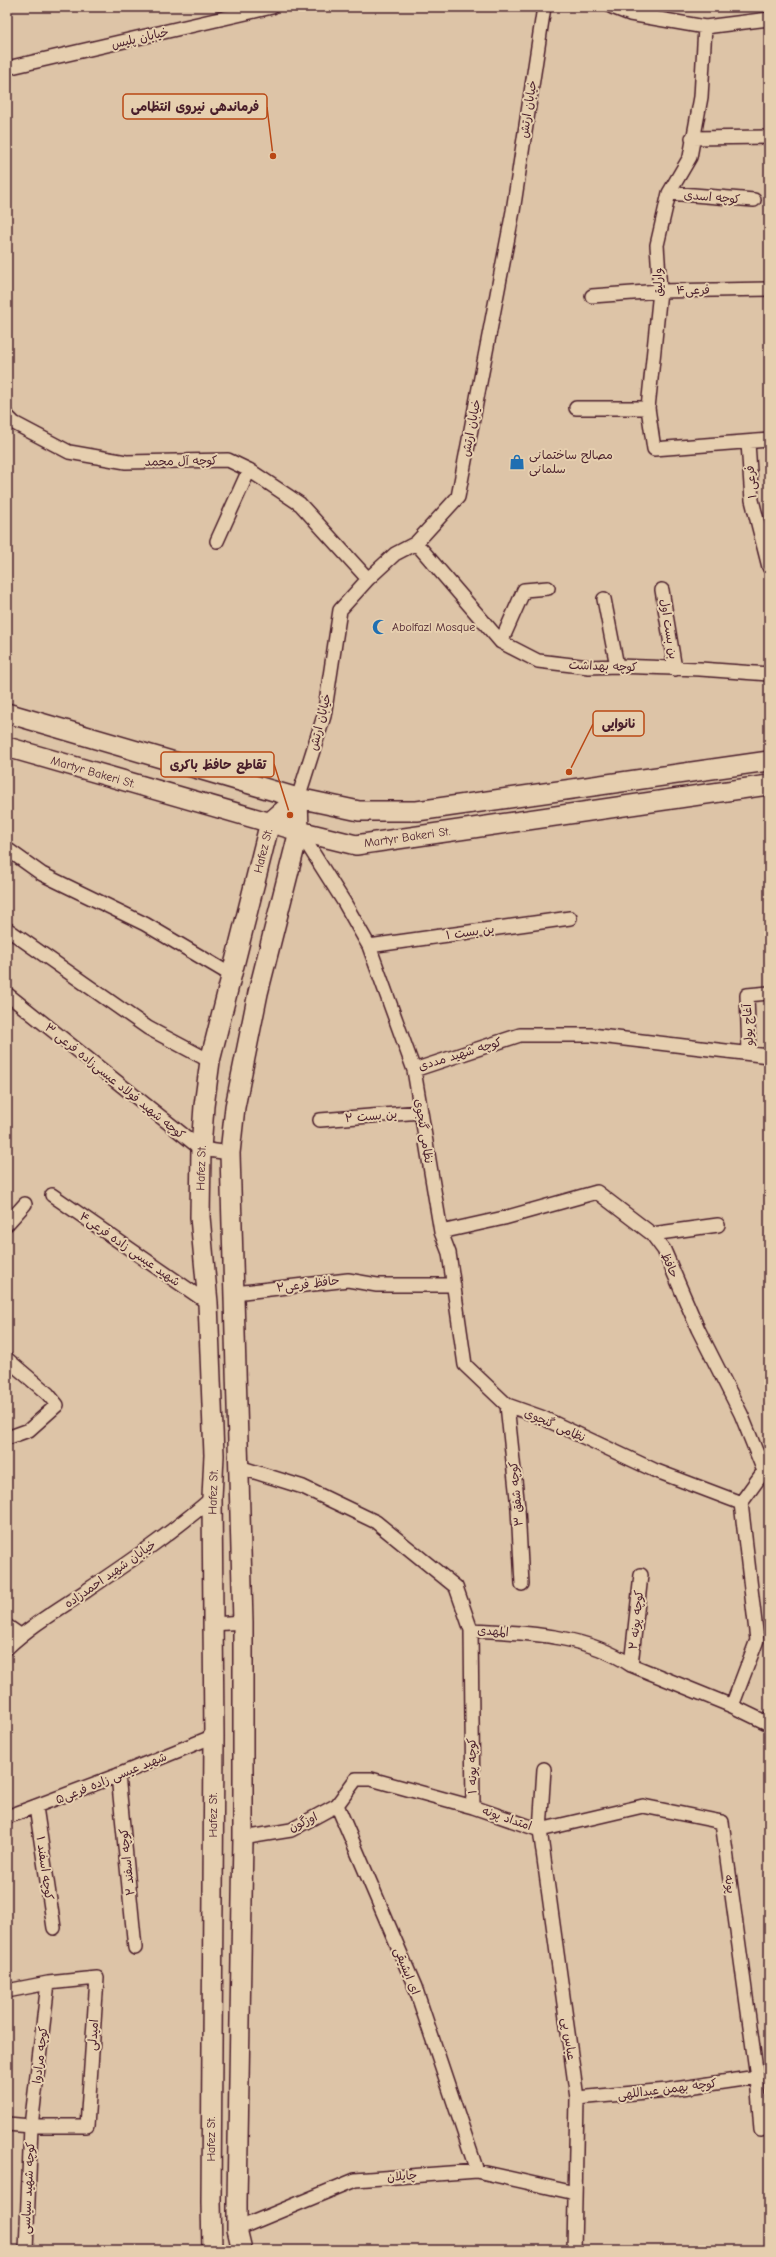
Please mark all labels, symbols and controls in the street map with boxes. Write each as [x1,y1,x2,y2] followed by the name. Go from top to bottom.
[110,25,170,52] street label: خیابان پلیس
[517,79,540,139] street label: خیابان ارتش
[123,94,267,119] callout: فرماندهی نیروی انتظامی
[131,99,259,115] text: فرماندهی نیروی انتظامی
[683,188,741,206] street label: کوچه اسدی
[650,267,667,297] street label: وارلیق
[676,283,710,298] street label: فرعی۴
[459,398,484,458] street label: خیابان ارتش
[529,448,613,477] place label: مصالح ساختمانی سلمانی
[145,453,217,469] street label: کوچه آل محمد
[508,453,526,471] shop icon: مصالح ساختمانی سلمانی
[743,465,760,499] street label: فرعی ۱
[656,598,681,660] street label: بن بست اول
[371,618,389,636] mosque icon: Abolfazl Mosque
[392,620,475,634] place label: Abolfazl Mosque
[568,658,638,675] street label: کوچه بهداشت
[306,692,335,752] street label: خیابان ارتش
[593,711,644,736] callout: نانوایی
[602,716,636,732] text: نانوایی
[161,752,274,777] callout: تقاطع حافظ باکری
[49,753,137,791] street label: Martyr Bakeri St.
[170,757,268,774] text: تقاطع حافظ باکری
[363,824,451,850] street label: Martyr Bakeri St.
[251,827,275,875] street label: Hafez St.
[445,922,495,943] street label: بن بست ۱
[740,1003,758,1047] street label: آغاج یولو
[42,1020,188,1143] street label: کوچه شهید فولاد عیسی‌زاده فرعی ۳
[417,1035,503,1073] street label: کوچه شهید مددی
[411,1098,436,1164] street label: نظامی گنجوی
[344,1107,398,1126] street label: بن بست ۲
[193,1145,209,1191] street label: Hafez St.
[77,1209,183,1290] street label: شهید عیسی زاده فرعی۴
[658,1250,682,1280] street label: حافظ
[276,1273,340,1296] street label: حافظ فرعی۲
[522,1405,588,1446] street label: نظامی گنجوی
[506,1461,526,1527] street label: کوچه شفق ۳
[205,1469,221,1515] street label: Hafez St.
[62,1537,159,1612] street label: خیابان شهید احمدزاده
[626,1590,647,1651] street label: کوچه پونه ۲
[477,1623,509,1639] street label: المهدی
[465,1738,480,1794] street label: کوچه پونه ۱
[53,1749,169,1808] street label: شهید عیسی زاده فرعی۵
[206,1792,220,1838] street label: Hafez St.
[480,1803,534,1834] street label: امتداد پونه
[287,1810,320,1835] street label: اوزگون
[116,1827,138,1897] street label: کوچه اسفند ۲
[34,1835,56,1901] street label: کوچه اسفند ۱
[721,1874,738,1895] street label: پونه
[390,1945,423,1997] street label: ای ایشیقی
[558,2017,579,2061] street label: عباس پی
[85,2019,102,2051] street label: امیدلی
[30,2026,51,2085] street label: کوچه مرادوا
[617,2076,718,2103] street label: کوچه بهمن عبداللهی
[204,2116,218,2162] street label: Hafez St.
[19,2142,38,2235] street label: کوچه شهید سیاسی
[386,2168,418,2184] street label: چایلان

